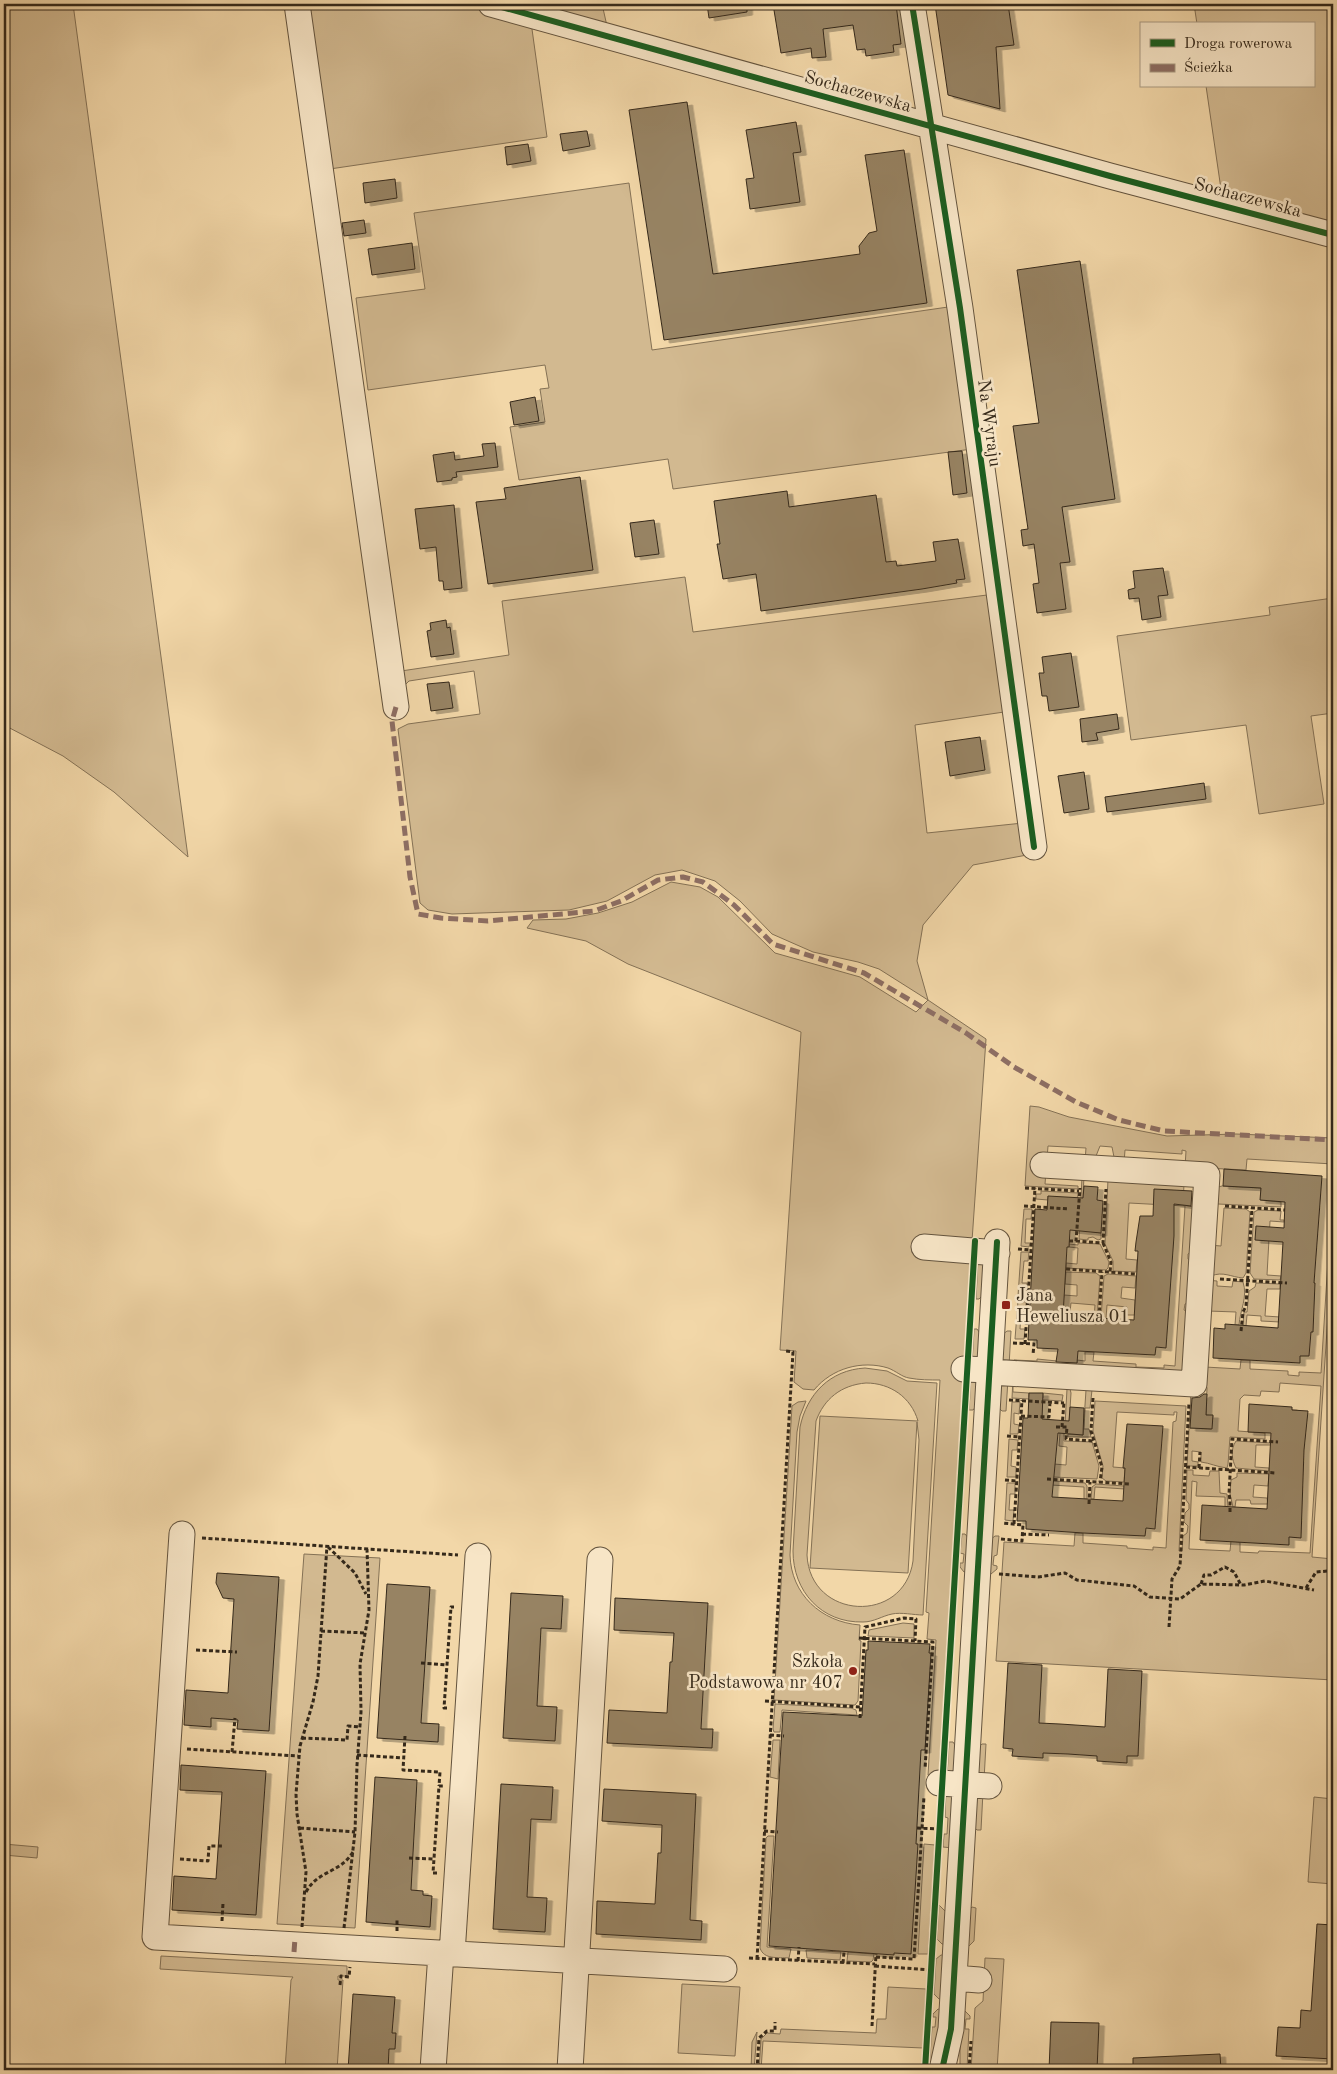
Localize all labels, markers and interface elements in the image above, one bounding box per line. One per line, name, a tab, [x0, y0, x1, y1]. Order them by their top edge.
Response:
legend	[1140, 22, 1314, 88]
text: Droga rowerowa	[1184, 37, 1293, 52]
text: Ścieżka	[1184, 57, 1233, 76]
street label: Sochaczewska	[802, 68, 914, 116]
street label: Sochaczewska	[1192, 175, 1304, 221]
street label: Na Wyraju	[974, 378, 1004, 468]
place label: Jana Heweliusza 01	[1016, 1287, 1130, 1326]
marker: Jana Heweliusza 01	[1000, 1299, 1012, 1311]
place label: Szkoła Podstawowa nr 407	[688, 1653, 843, 1692]
marker: Szkoła Podstawowa nr 407	[847, 1665, 859, 1677]

